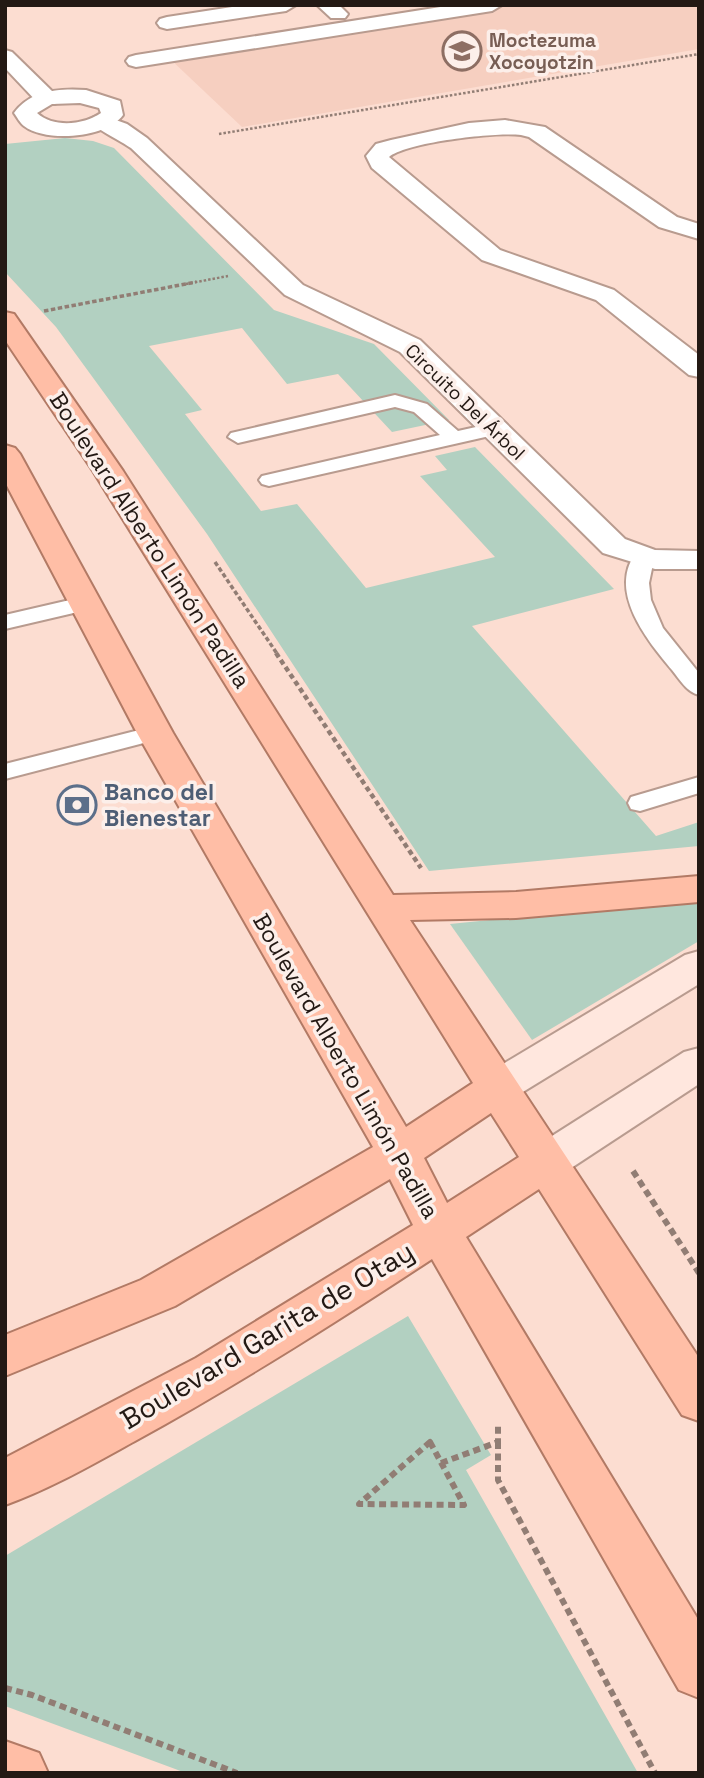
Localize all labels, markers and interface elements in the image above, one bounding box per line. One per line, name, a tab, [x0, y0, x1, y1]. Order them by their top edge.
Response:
place label: Moctezuma Xocoyotzin	[489, 28, 596, 75]
school or university icon: Moctezuma Xocoyotzin	[441, 30, 483, 72]
street label: Circuito Del Árbol	[400, 338, 530, 466]
street label: Boulevard Alberto Limón Padilla	[43, 386, 257, 694]
place label: Banco del Bienestar	[104, 777, 214, 833]
bank icon: Banco del Bienestar	[56, 784, 98, 826]
street label: Boulevard Alberto Limón Padilla	[246, 908, 446, 1224]
street label: Boulevard Garita de Otay	[114, 1233, 420, 1437]

